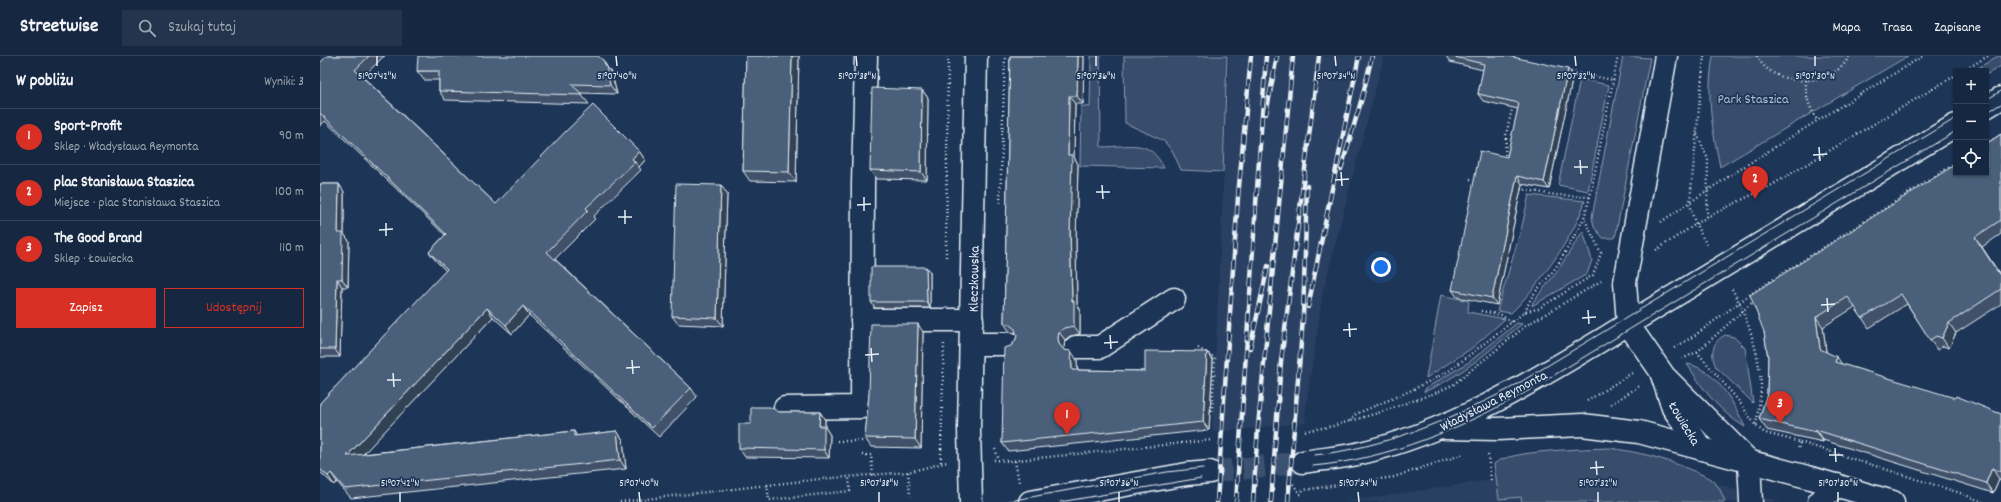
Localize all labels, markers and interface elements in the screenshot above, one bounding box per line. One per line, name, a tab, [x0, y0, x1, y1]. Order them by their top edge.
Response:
search box	[122, 10, 402, 46]
text: Streetwise	[20, 14, 98, 41]
icon: search	[136, 17, 158, 39]
text: Szukaj tutaj	[168, 17, 236, 39]
text: Mapa	[1833, 18, 1860, 38]
text: Trasa	[1882, 18, 1912, 38]
text: Zapisane	[1934, 18, 1981, 38]
map controls	[1953, 68, 1989, 176]
button: +	[1953, 68, 1989, 104]
text: W pobliżu	[16, 70, 73, 94]
text: 51°07'42"N	[358, 70, 396, 84]
text: 51°07'40"N	[597, 70, 637, 84]
text: 51°07'38"N	[838, 70, 876, 84]
text: 51°07'36"N	[1076, 70, 1116, 84]
text: 51°07'34"N	[1317, 70, 1355, 84]
text: 51°07'32"N	[1557, 70, 1595, 84]
text: 51°07'30"N	[1795, 70, 1835, 84]
text: Wyniki: 3	[264, 73, 304, 92]
park label: Park Staszica	[1718, 90, 1789, 110]
button: −	[1953, 104, 1989, 140]
text: Sport-Profit	[54, 116, 122, 138]
text: 1	[28, 127, 30, 146]
text: 90 m	[279, 127, 304, 146]
text: Sklep · Władysława Reymonta	[54, 138, 198, 157]
button: locate	[1953, 140, 1989, 176]
pin: 2	[1742, 166, 1768, 199]
text: plac Stanisława Staszica	[54, 172, 194, 194]
text: 2	[26, 183, 32, 202]
text: 100 m	[275, 183, 304, 202]
text: Miejsce · plac Stanisława Staszica	[54, 194, 220, 213]
text: The Good Brand	[54, 228, 142, 250]
text: 3	[26, 239, 32, 258]
text: 110 m	[279, 239, 304, 258]
street label: Kleczkowska	[964, 245, 986, 312]
text: Sklep · Łowiecka	[54, 250, 133, 269]
your location	[1371, 257, 1391, 277]
button: Zapisz	[16, 288, 156, 328]
button: Udostępnij	[164, 288, 304, 328]
street label: Władysława Reymonta	[1437, 366, 1551, 437]
pin: 3	[1767, 391, 1793, 424]
street label: Łowiecka	[1662, 398, 1704, 450]
pin: 1	[1054, 402, 1080, 435]
text: 51°07'42"N	[381, 477, 419, 491]
text: 51°07'40"N	[619, 477, 659, 491]
text: 51°07'38"N	[860, 477, 898, 491]
text: 51°07'36"N	[1099, 477, 1139, 491]
text: 51°07'34"N	[1339, 477, 1377, 491]
text: 51°07'32"N	[1579, 477, 1617, 491]
text: 51°07'30"N	[1818, 477, 1858, 491]

